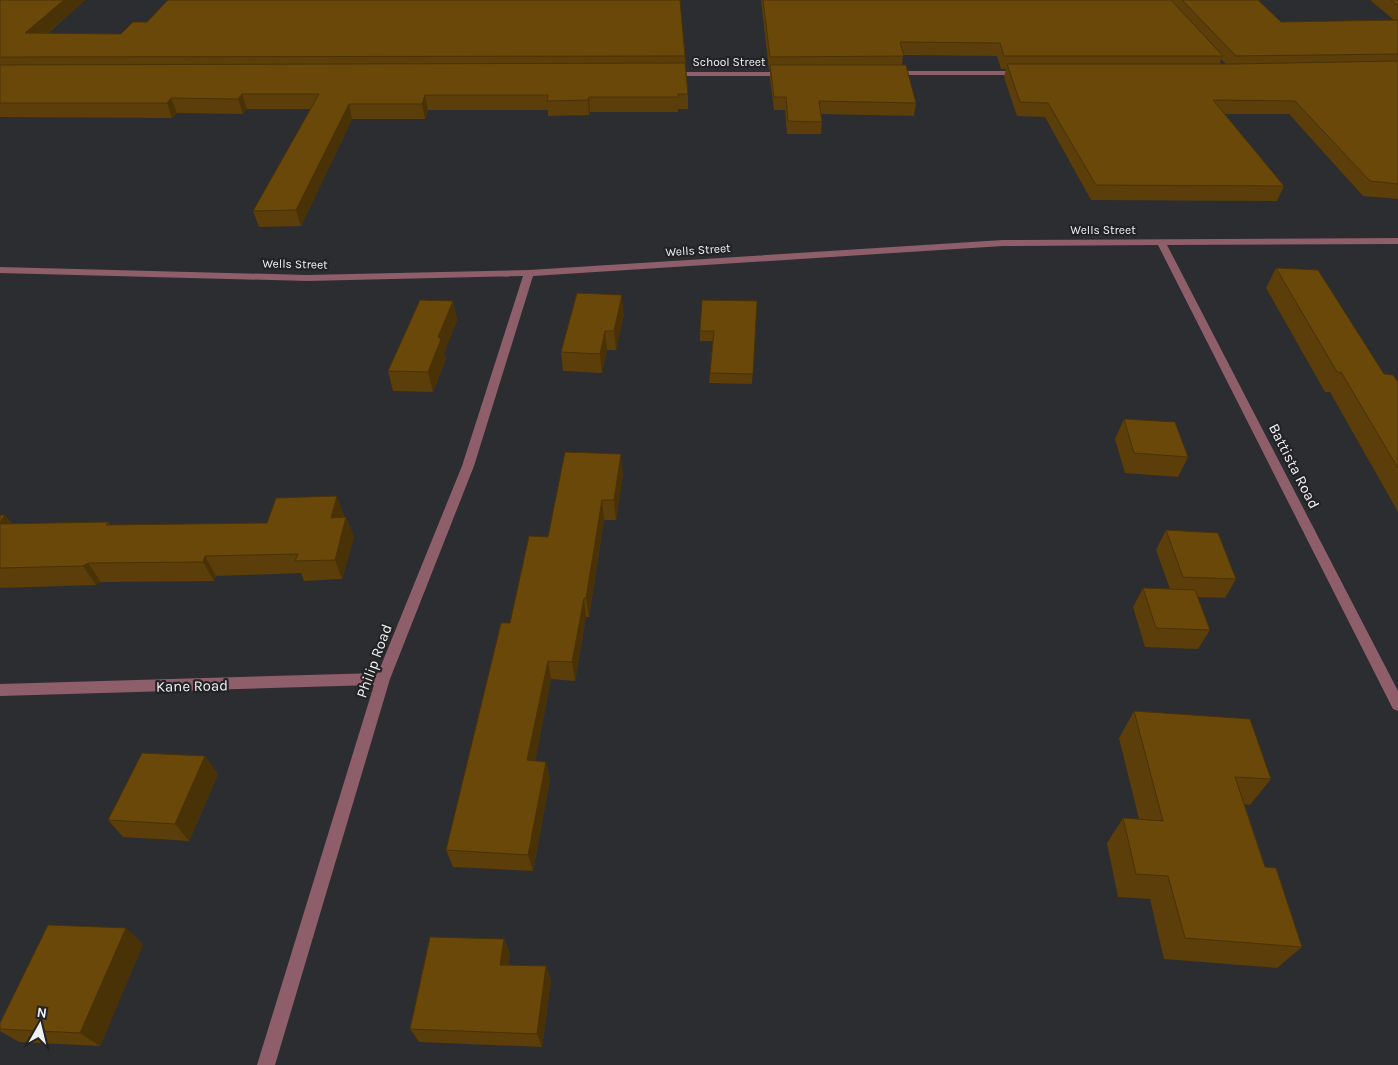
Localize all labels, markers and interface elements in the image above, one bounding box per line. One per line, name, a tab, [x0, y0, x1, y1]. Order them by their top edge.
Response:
street label: School Street	[693, 55, 766, 69]
street label: Wells Street	[1070, 223, 1136, 237]
street label: Wells Street	[665, 241, 732, 259]
street label: Wells Street	[262, 256, 328, 272]
street label: Battista Road	[1265, 420, 1323, 512]
street label: Philip Road	[352, 622, 396, 700]
street label: Kane Road	[156, 676, 228, 696]
north arrow	[15, 1000, 65, 1050]
text: N	[36, 1004, 48, 1022]

